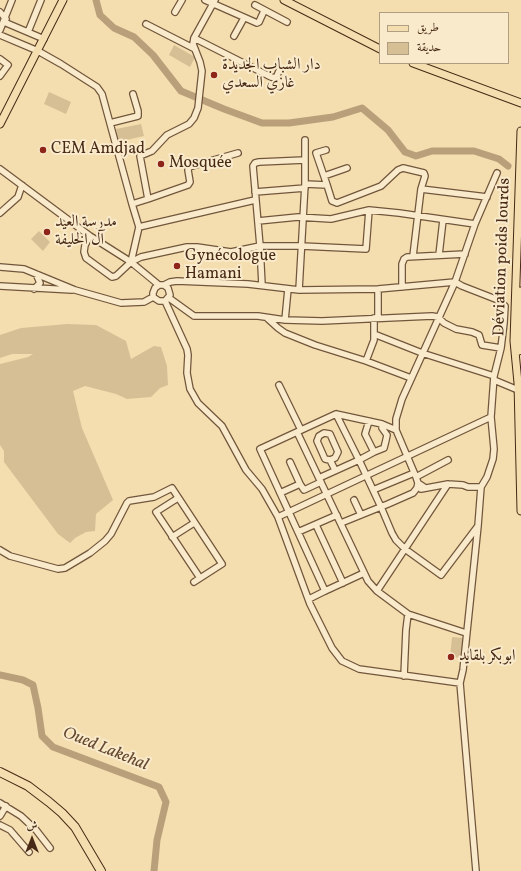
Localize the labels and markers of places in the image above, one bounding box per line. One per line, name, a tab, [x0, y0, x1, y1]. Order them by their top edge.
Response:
place label: دار الشباب الجديدة غازي السعدي	[222, 56, 321, 94]
marker: دار الشباب الجديدة غازي السعدي	[209, 70, 219, 80]
place label: CEM Amdjad	[51, 140, 145, 160]
marker: CEM Amdjad	[38, 145, 48, 155]
place label: Mosquée	[169, 154, 232, 174]
marker: Mosquée	[156, 159, 166, 169]
place label: مدرسة العيد آل الخليفة	[55, 213, 117, 251]
marker: مدرسة العيد آل الخليفة	[42, 227, 52, 237]
place label: Gynécologue Hamani	[185, 247, 276, 285]
marker: Gynécologue Hamani	[172, 261, 182, 271]
place label: ابوبكر بلقايد	[459, 647, 515, 667]
marker: ابوبكر بلقايد	[446, 652, 456, 662]

